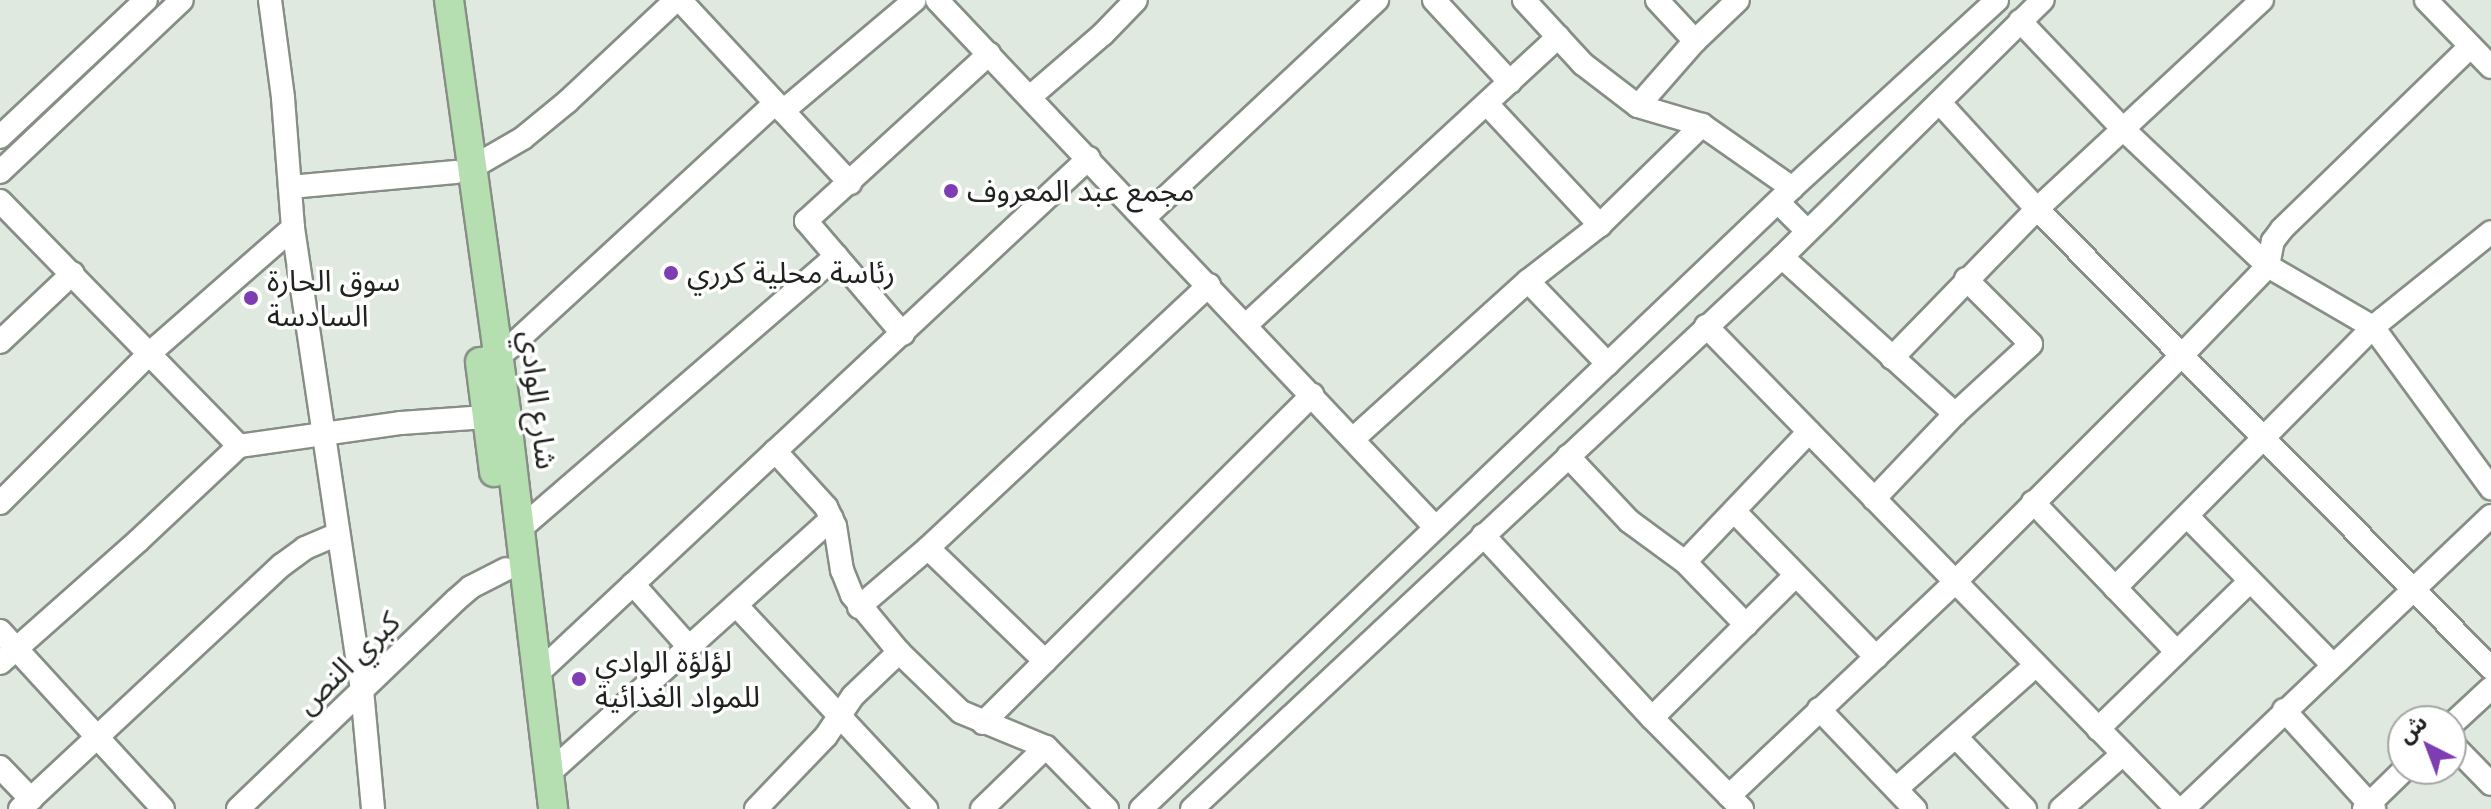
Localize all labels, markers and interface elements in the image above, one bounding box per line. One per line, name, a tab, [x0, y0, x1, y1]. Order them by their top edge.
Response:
place label: مجمع عبد المعروف	[967, 173, 1195, 209]
marker: مجمع عبد المعروف	[942, 182, 960, 200]
place label: رئاسة محلية كرري	[687, 255, 895, 291]
place label: سوق الحارة السادسة	[267, 263, 400, 334]
marker: رئاسة محلية كرري	[662, 264, 680, 282]
marker: سوق الحارة السادسة	[242, 289, 260, 307]
street label: شارع الوادي	[512, 329, 564, 471]
street label: كبري النص	[288, 605, 408, 721]
place label: لؤلؤة الوادي للمواد الغذائية	[595, 644, 760, 714]
marker: لؤلؤة الوادي للمواد الغذائية	[570, 670, 588, 688]
north arrow	[2387, 705, 2467, 785]
text: ش	[2392, 708, 2433, 749]

